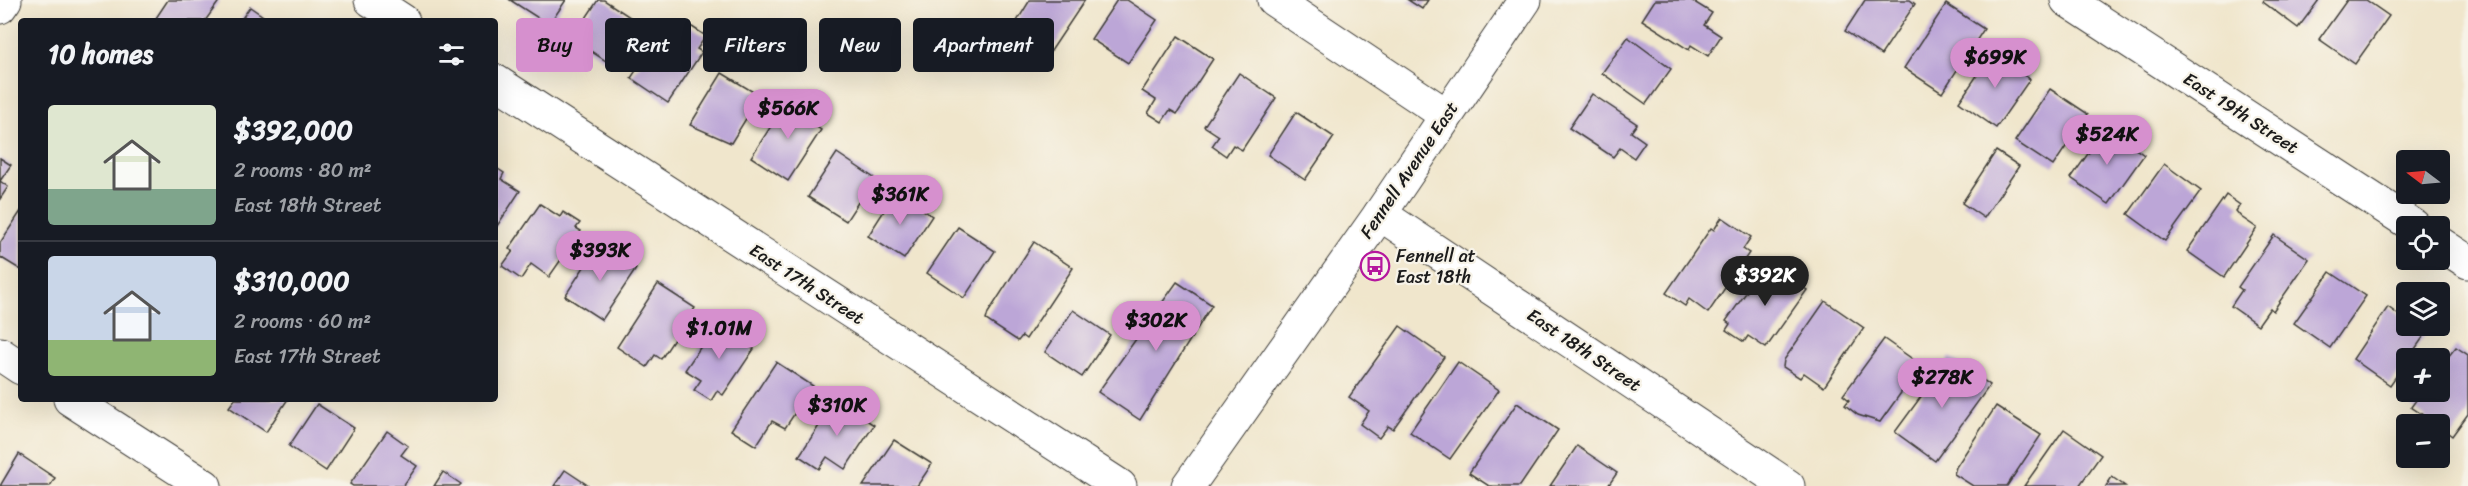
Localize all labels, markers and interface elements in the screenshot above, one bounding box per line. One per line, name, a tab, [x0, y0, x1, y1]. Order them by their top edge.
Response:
chip: Buy	[516, 18, 593, 72]
chip: Rent	[605, 18, 691, 72]
chip: Filters	[703, 18, 807, 72]
chip: New	[819, 18, 901, 72]
chip: Apartment	[913, 18, 1054, 72]
text: 10 homes	[48, 31, 153, 77]
icon: filters	[435, 38, 468, 71]
pin: $699K	[1953, 38, 2037, 89]
text: $699K	[1964, 40, 2026, 75]
street label: East 19th Street	[2177, 63, 2306, 163]
pin: $566K	[746, 89, 830, 140]
text: $566K	[758, 91, 818, 126]
street label: Fennell Avenue East	[1351, 95, 1467, 245]
text: $392,000	[234, 107, 353, 153]
pin: $524K	[2065, 115, 2149, 166]
text: $524K	[2076, 117, 2138, 152]
icon: home	[96, 129, 168, 201]
north arrow	[2396, 150, 2450, 204]
map controls	[2396, 150, 2450, 468]
text: 2 rooms · 80 m²	[234, 153, 372, 188]
pin: $361K	[858, 175, 942, 226]
text: $361K	[872, 177, 928, 212]
text: East 18th Street	[234, 188, 381, 223]
button: locate	[2396, 216, 2450, 270]
pin: $393K	[558, 231, 642, 282]
text: $393K	[570, 233, 630, 268]
street label: East 17th Street	[743, 235, 871, 333]
place label: Fennell at East 18th	[1396, 240, 1476, 293]
bus stop icon: Fennell at East 18th	[1359, 250, 1391, 282]
pin: $392K	[1723, 256, 1807, 307]
text: $310,000	[234, 258, 350, 304]
text: $392K	[1735, 258, 1795, 293]
icon: home	[96, 280, 168, 352]
button: layers	[2396, 282, 2450, 336]
street label: East 18th Street	[1520, 300, 1648, 400]
pin: $302K	[1114, 301, 1198, 352]
text: $302K	[1126, 303, 1186, 338]
text: 2 rooms · 60 m²	[234, 304, 371, 339]
pin: $1.01M	[670, 309, 768, 360]
text: $1.01M	[686, 311, 752, 346]
text: East 17th Street	[234, 339, 381, 374]
button: +	[2396, 348, 2450, 402]
pin: $278K	[1900, 358, 1984, 409]
text: $278K	[1912, 360, 1972, 395]
pin: $310K	[795, 386, 879, 437]
text: $310K	[808, 388, 866, 423]
button: −	[2396, 414, 2450, 468]

